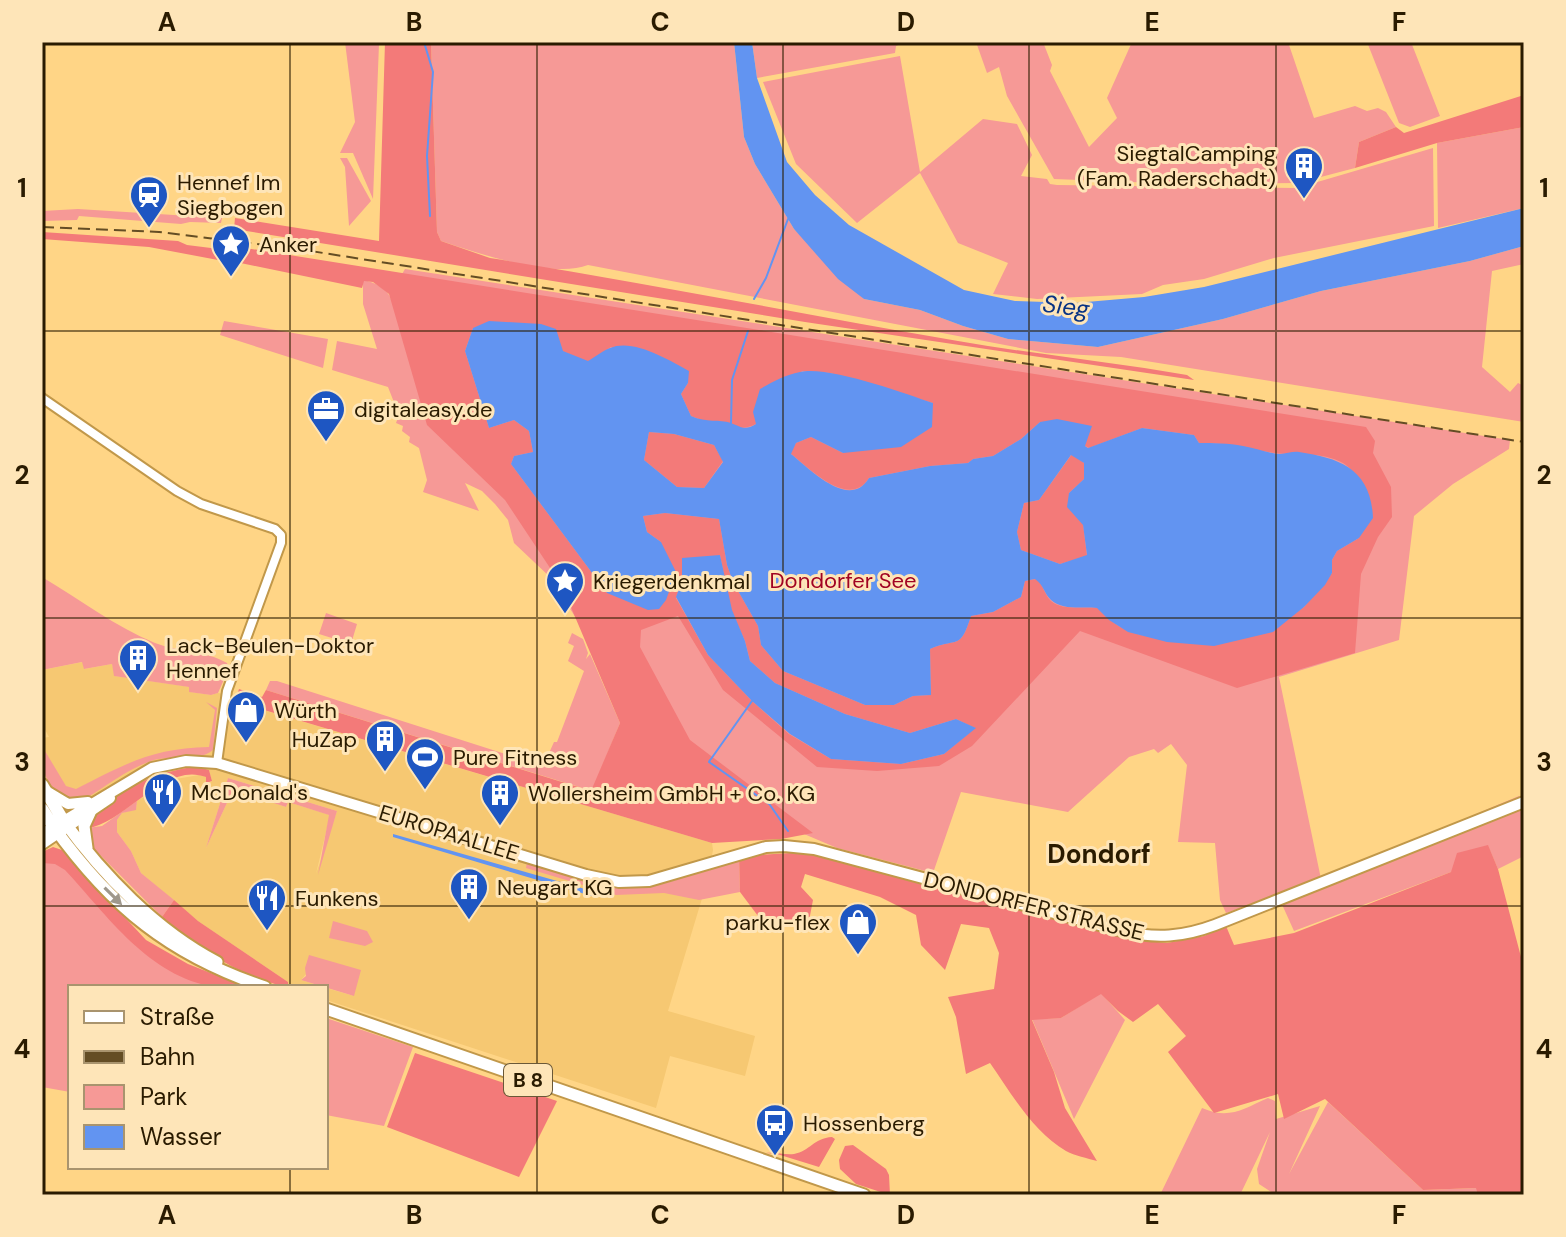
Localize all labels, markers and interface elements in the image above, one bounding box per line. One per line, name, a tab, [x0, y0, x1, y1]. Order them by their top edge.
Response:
text: A	[158, 5, 176, 39]
text: B	[406, 5, 422, 39]
text: C	[650, 5, 670, 39]
text: D	[897, 5, 915, 39]
text: E	[1144, 5, 1160, 39]
text: F	[1392, 5, 1406, 39]
place label: SiegtalCamping (Fam. Raderschadt)	[1077, 139, 1276, 193]
building icon: SiegtalCamping (Fam. Raderschadt)	[1283, 145, 1325, 200]
place label: Hennef Im Siegbogen	[177, 168, 283, 222]
text: 1	[17, 171, 27, 205]
text: 1	[1539, 171, 1549, 205]
station icon: Hennef Im Siegbogen	[128, 174, 170, 229]
place icon: Anker	[210, 223, 252, 278]
place label: Anker	[259, 230, 317, 259]
water label: Sieg	[1041, 288, 1092, 324]
office icon: digitaleasy.de	[305, 388, 347, 443]
place label: digitaleasy.de	[354, 395, 493, 424]
text: 2	[14, 458, 30, 492]
text: 2	[1536, 458, 1552, 492]
place icon: Kriegerdenkmal	[544, 560, 586, 615]
park label: Dondorfer See	[769, 566, 917, 595]
place label: Kriegerdenkmal	[593, 567, 750, 596]
place label: Lack-Beulen-Doktor Hennef	[166, 631, 374, 685]
building icon: Lack-Beulen-Doktor Hennef	[117, 637, 159, 692]
shop icon: Würth	[225, 689, 267, 744]
place label: Würth	[274, 696, 337, 725]
building icon: HuZap	[364, 718, 406, 773]
place label: HuZap	[292, 725, 357, 754]
sports icon: Pure Fitness	[404, 736, 446, 791]
place label: Pure Fitness	[453, 743, 577, 772]
text: 3	[14, 745, 30, 779]
text: 3	[1536, 745, 1552, 779]
restaurant icon: McDonald's	[142, 771, 184, 826]
building icon: Wollersheim GmbH + Co. KG	[479, 772, 521, 827]
place label: McDonald's	[191, 778, 308, 807]
place label: Wollersheim GmbH + Co. KG	[528, 779, 815, 808]
street label: EUROPAALLEE	[375, 798, 523, 868]
district label: Dondorf	[1047, 837, 1151, 871]
street label: DONDORFER STRASSE	[921, 865, 1147, 947]
building icon: Neugart KG	[448, 866, 490, 921]
place label: Neugart KG	[497, 873, 613, 902]
restaurant icon: Funkens	[246, 877, 288, 932]
place label: Funkens	[295, 884, 378, 913]
one-way arrow	[103, 886, 122, 905]
shop icon: parku-flex	[837, 901, 879, 956]
place label: parku-flex	[725, 908, 830, 937]
legend	[68, 985, 328, 1169]
text: Straße	[140, 1001, 214, 1032]
text: 4	[14, 1032, 30, 1066]
text: 4	[1536, 1032, 1552, 1066]
text: Bahn	[140, 1041, 195, 1072]
road number: B 8	[504, 1064, 552, 1096]
text: Park	[140, 1081, 187, 1112]
bus stop icon: Hossenberg	[754, 1102, 796, 1157]
place label: Hossenberg	[803, 1109, 925, 1138]
text: Wasser	[140, 1121, 222, 1152]
text: A	[158, 1198, 176, 1232]
text: B	[406, 1198, 422, 1232]
text: C	[650, 1198, 670, 1232]
text: D	[897, 1198, 915, 1232]
text: E	[1144, 1198, 1160, 1232]
text: F	[1392, 1198, 1406, 1232]

